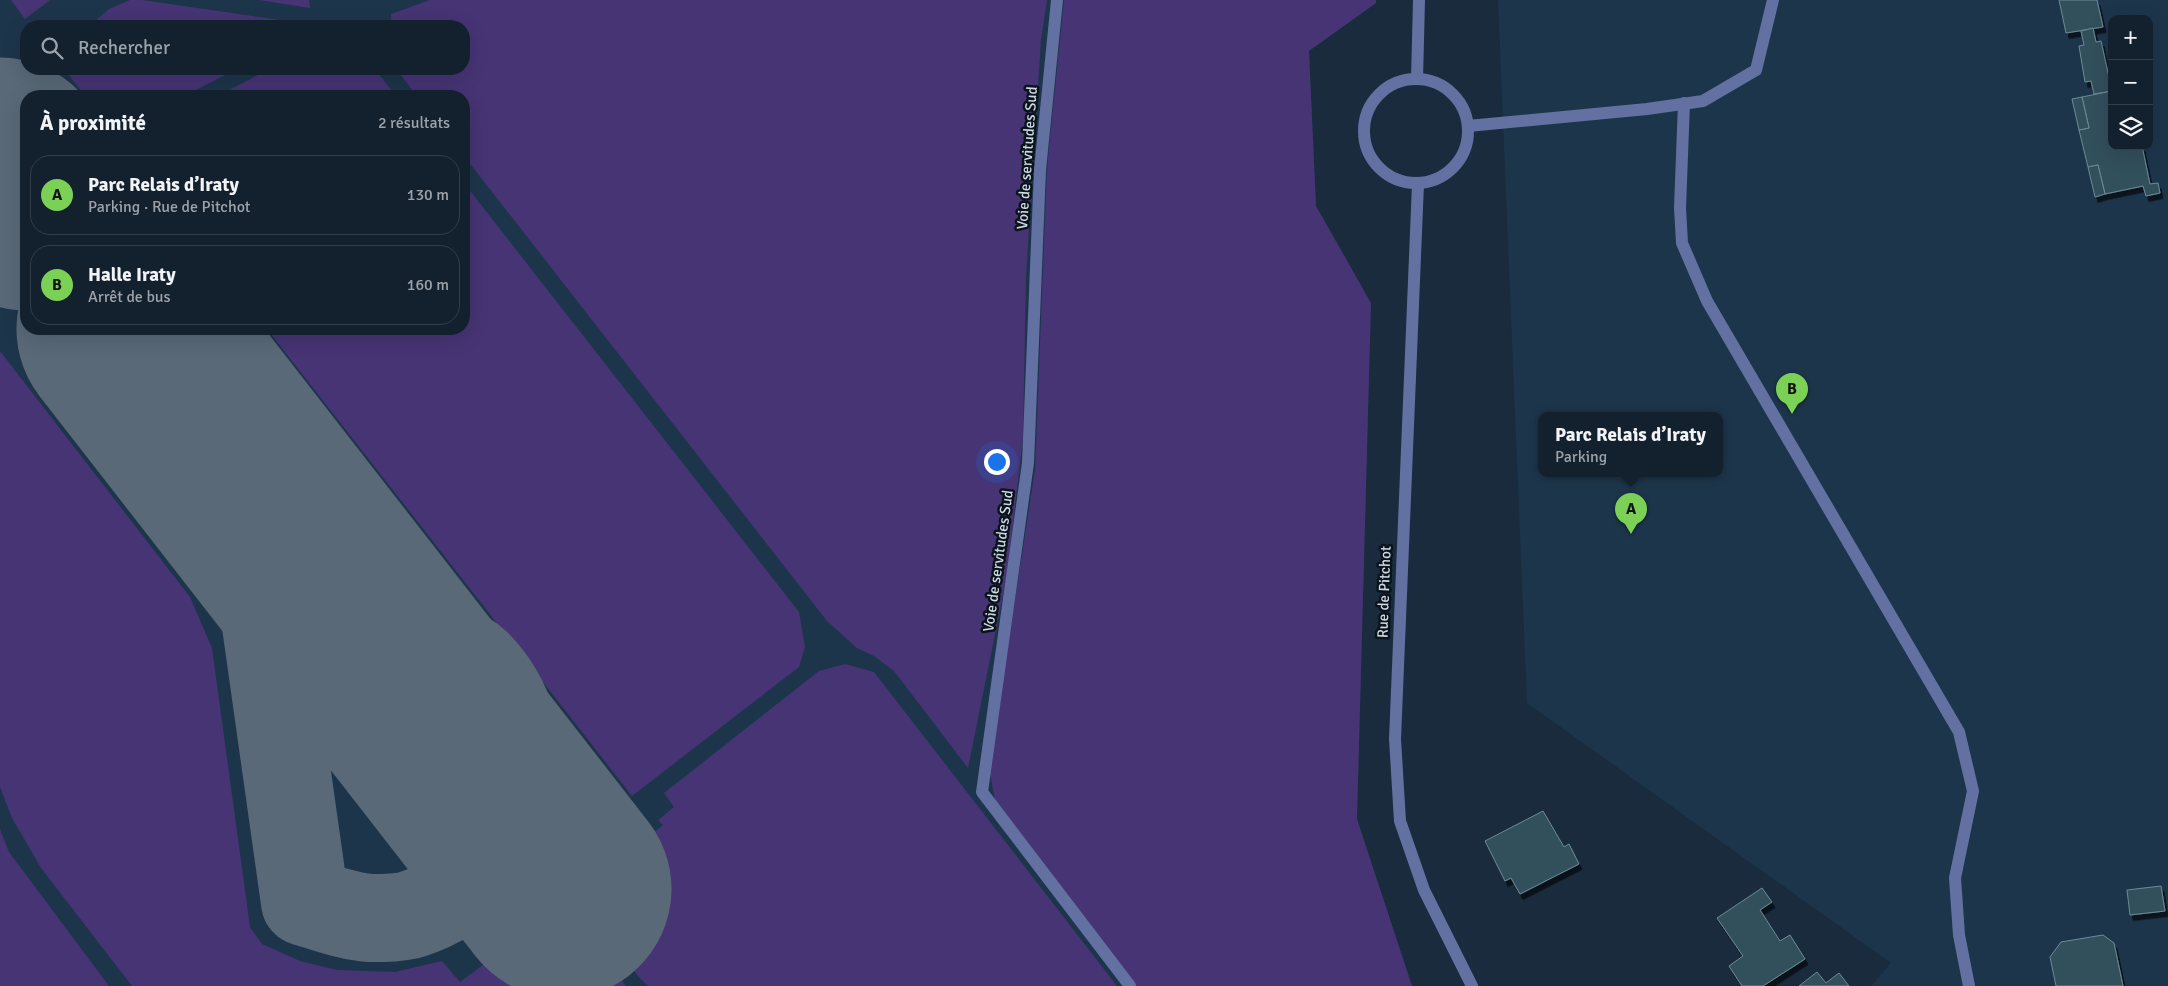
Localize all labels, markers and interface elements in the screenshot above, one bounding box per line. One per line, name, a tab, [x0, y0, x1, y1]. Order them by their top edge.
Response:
map controls	[2108, 15, 2153, 150]
button: +	[2108, 15, 2153, 60]
search box	[20, 20, 470, 75]
icon: search	[38, 34, 66, 62]
text: Rechercher	[78, 36, 170, 60]
button: −	[2108, 60, 2153, 105]
street label: Voie de servitudes Sud	[1013, 86, 1041, 230]
button: layers	[2108, 105, 2153, 150]
text: À proximité	[40, 110, 146, 136]
text: 2 résultats	[378, 113, 450, 133]
text: Parc Relais d’Iraty	[88, 173, 239, 197]
text: A	[52, 185, 62, 205]
text: 130 m	[407, 185, 449, 205]
text: Parking · Rue de Pitchot	[88, 197, 250, 217]
text: Halle Iraty	[88, 263, 176, 287]
text: B	[52, 275, 62, 295]
text: 160 m	[407, 275, 449, 295]
text: Arrêt de bus	[88, 287, 171, 307]
pin: B	[1776, 373, 1808, 414]
popup	[1538, 412, 1723, 477]
text: Parc Relais d’Iraty	[1555, 423, 1706, 447]
text: Parking	[1555, 447, 1607, 467]
your location	[984, 449, 1010, 475]
street label: Voie de servitudes Sud	[979, 489, 1017, 633]
pin: A	[1615, 493, 1647, 534]
street label: Rue de Pitchot	[1373, 546, 1395, 638]

